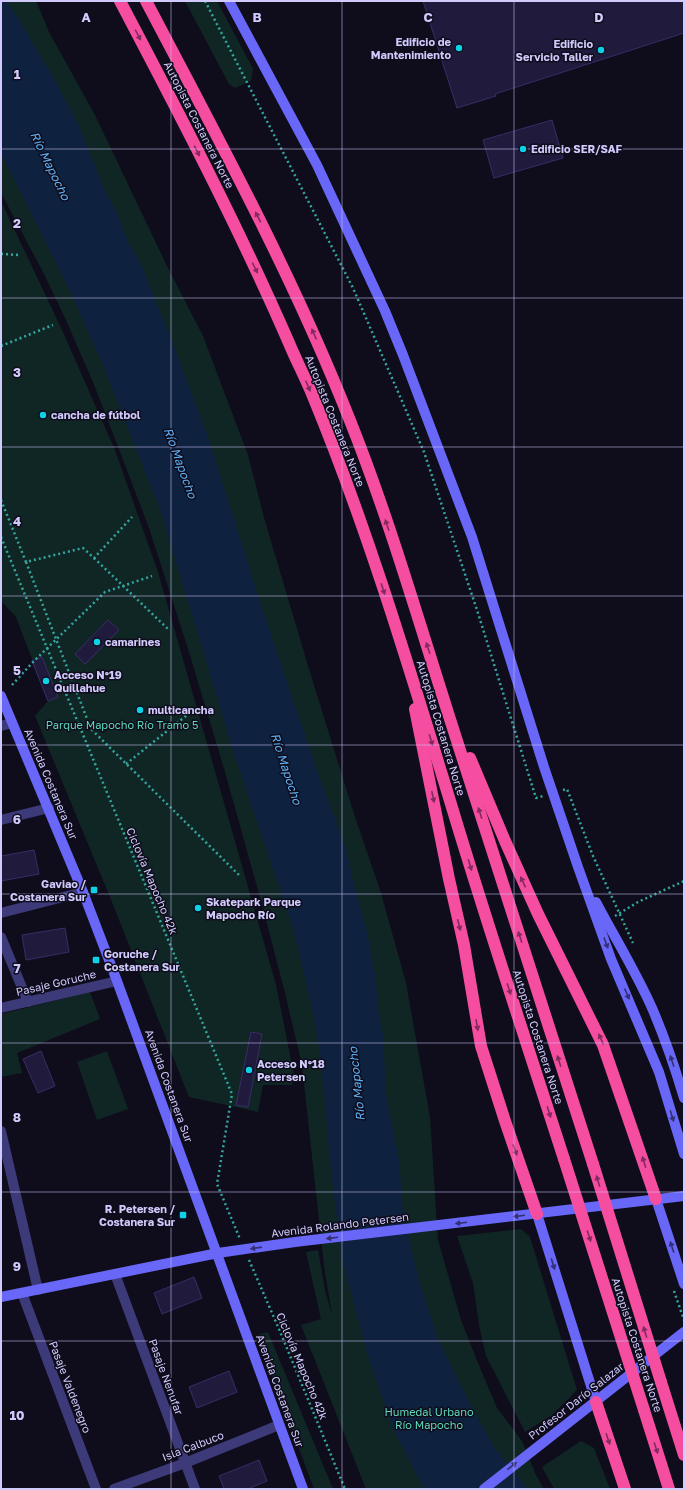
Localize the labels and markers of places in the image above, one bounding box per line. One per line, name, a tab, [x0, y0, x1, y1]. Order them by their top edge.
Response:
place label: Edificio de Mantenimiento	[371, 35, 451, 61]
place label: Edificio Servicio Taller	[516, 37, 594, 63]
marker: Edificio de Mantenimiento	[454, 43, 464, 53]
marker: Edificio Servicio Taller	[596, 45, 606, 55]
place label: Edificio SER/SAF	[531, 142, 623, 155]
marker: Edificio SER/SAF	[518, 144, 528, 154]
place label: cancha de fútbol	[51, 408, 141, 421]
marker: cancha de fútbol	[38, 410, 48, 420]
place label: camarines	[105, 635, 160, 648]
marker: camarines	[92, 637, 102, 647]
place label: Acceso N°19 Quillahue	[54, 668, 122, 694]
marker: Acceso N°19 Quillahue	[41, 676, 51, 686]
place label: multicancha	[148, 703, 214, 716]
marker: multicancha	[135, 705, 145, 715]
place label: Gaviao / Costanera Sur	[10, 877, 87, 903]
marker: Gaviao / Costanera Sur	[89, 885, 99, 895]
place label: Skatepark Parque Mapocho Río	[206, 895, 301, 921]
marker: Skatepark Parque Mapocho Río	[193, 903, 203, 913]
place label: Goruche / Costanera Sur	[104, 947, 181, 973]
marker: Goruche / Costanera Sur	[91, 955, 101, 965]
place label: Acceso N°18 Petersen	[257, 1057, 325, 1083]
marker: Acceso N°18 Petersen	[244, 1065, 254, 1075]
place label: R. Petersen / Costanera Sur	[99, 1202, 176, 1228]
marker: R. Petersen / Costanera Sur	[178, 1210, 188, 1220]

